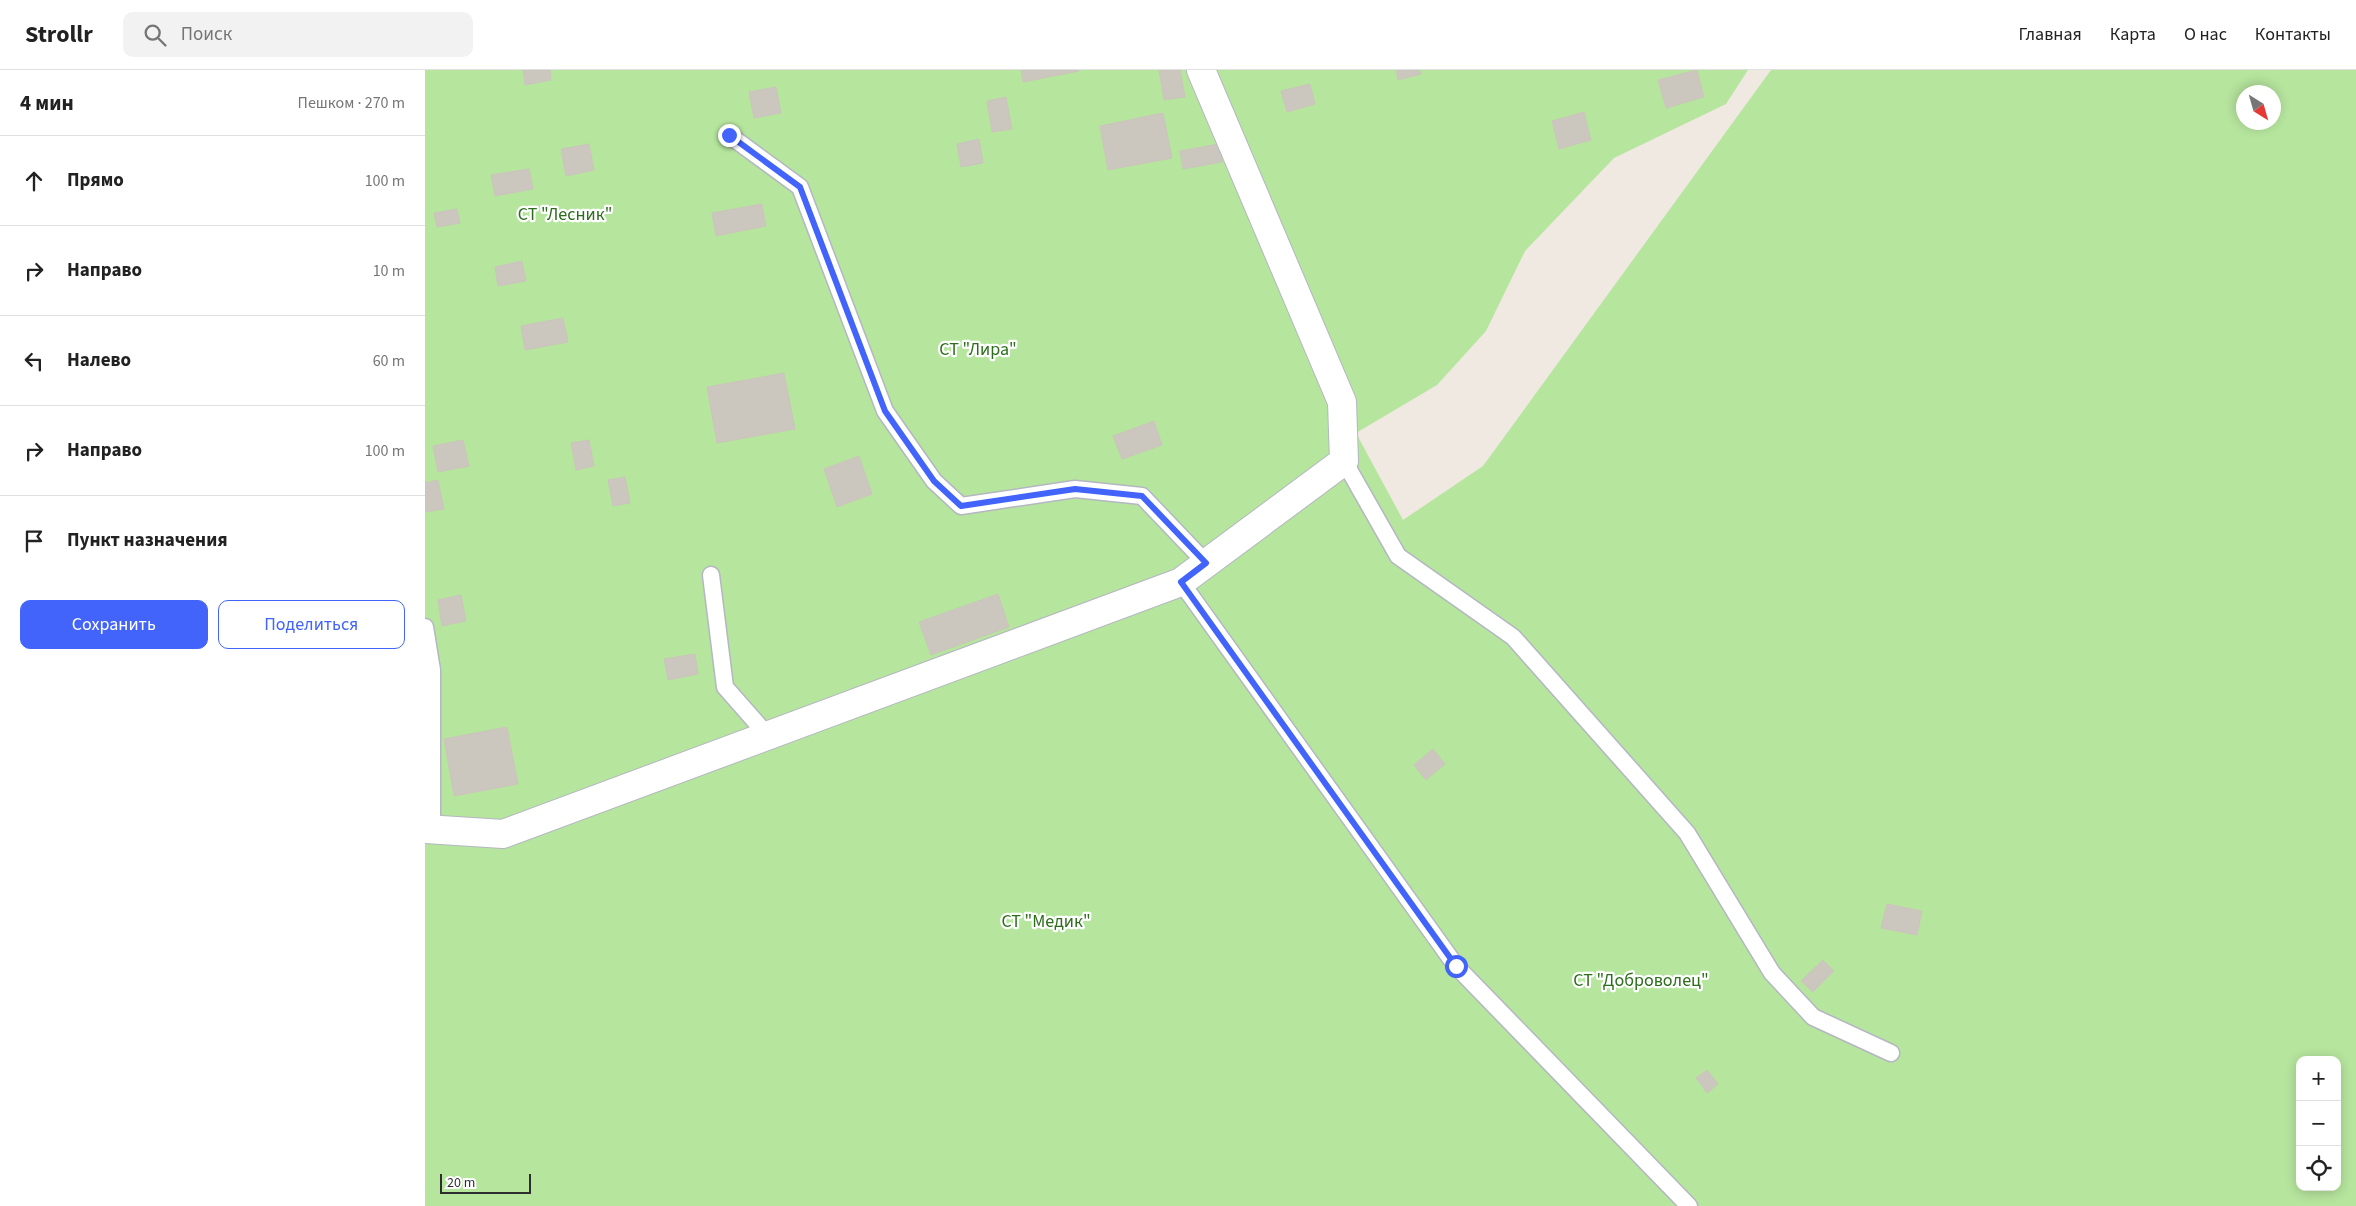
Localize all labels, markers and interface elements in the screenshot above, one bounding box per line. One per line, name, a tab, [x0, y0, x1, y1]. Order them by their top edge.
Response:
search box	[123, 12, 473, 57]
text: Strollr	[25, 17, 93, 52]
icon: search	[141, 21, 169, 49]
text: Поиск	[181, 21, 232, 48]
text: Главная	[2019, 22, 2082, 47]
text: Карта	[2110, 22, 2156, 47]
text: О нас	[2184, 22, 2227, 47]
text: Контакты	[2255, 22, 2331, 47]
north arrow	[2236, 85, 2281, 130]
text: 4 мин	[20, 88, 74, 118]
text: Пешком · 270 m	[298, 92, 405, 114]
route end	[718, 124, 741, 147]
icon: ahead	[20, 167, 48, 195]
text: Прямо	[67, 167, 124, 194]
text: 100 m	[365, 170, 405, 192]
park label: СТ "Лесник"	[518, 202, 612, 227]
icon: right	[20, 257, 48, 285]
text: Направо	[67, 257, 142, 284]
text: 10 m	[373, 260, 405, 282]
park label: СТ "Лира"	[939, 337, 1017, 362]
icon: left	[20, 347, 48, 375]
text: Налево	[67, 347, 131, 374]
text: 60 m	[373, 350, 405, 372]
icon: right	[20, 437, 48, 465]
text: Направо	[67, 437, 142, 464]
text: 100 m	[365, 440, 405, 462]
icon: arrive	[20, 527, 48, 555]
text: Пункт назначения	[67, 527, 228, 554]
button: Сохранить	[20, 600, 208, 649]
button: Поделиться	[218, 600, 405, 649]
park label: СТ "Медик"	[1001, 909, 1091, 934]
route start	[1445, 955, 1468, 978]
park label: СТ "Доброволец"	[1573, 968, 1709, 993]
map controls	[2296, 1056, 2341, 1191]
button: +	[2296, 1056, 2341, 1101]
button: −	[2296, 1101, 2341, 1146]
button: locate	[2296, 1146, 2341, 1191]
scale bar	[440, 1171, 531, 1194]
text: 20 m	[447, 1173, 475, 1193]

